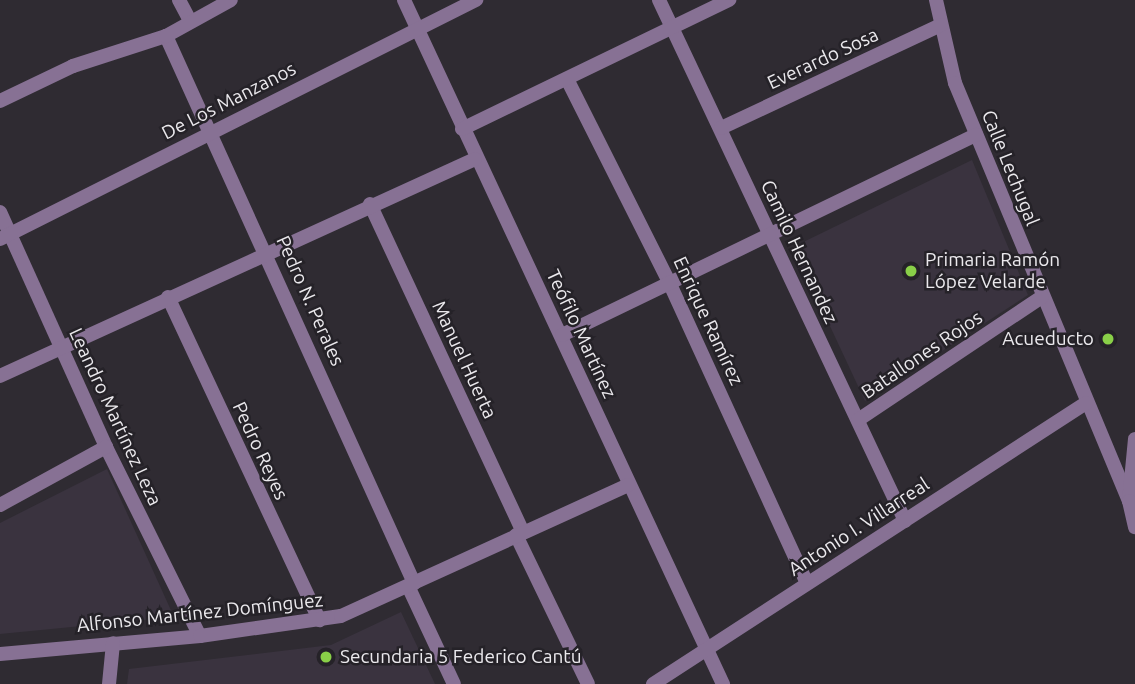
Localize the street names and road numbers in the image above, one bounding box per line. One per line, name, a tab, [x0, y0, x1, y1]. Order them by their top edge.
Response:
street label: Everardo Sosa	[764, 23, 882, 95]
street label: De Los Manzanos	[158, 57, 300, 145]
street label: Calle Lechugal	[976, 107, 1044, 229]
street label: Camilo Hernandez	[756, 177, 842, 327]
street label: Pedro N. Perales	[271, 232, 349, 370]
street label: Enrique Ramírez	[668, 253, 748, 389]
street label: Teófilo Martínez	[541, 266, 621, 402]
street label: Manuel Huerta	[427, 298, 501, 422]
street label: Batallones Rojos	[857, 306, 987, 404]
street label: Leandro Martínez Leza	[64, 325, 166, 509]
street label: Pedro Reyes	[227, 398, 293, 504]
street label: Antonio I. Villarreal	[784, 473, 934, 581]
street label: Alfonso Martínez Domínguez	[76, 589, 324, 637]

